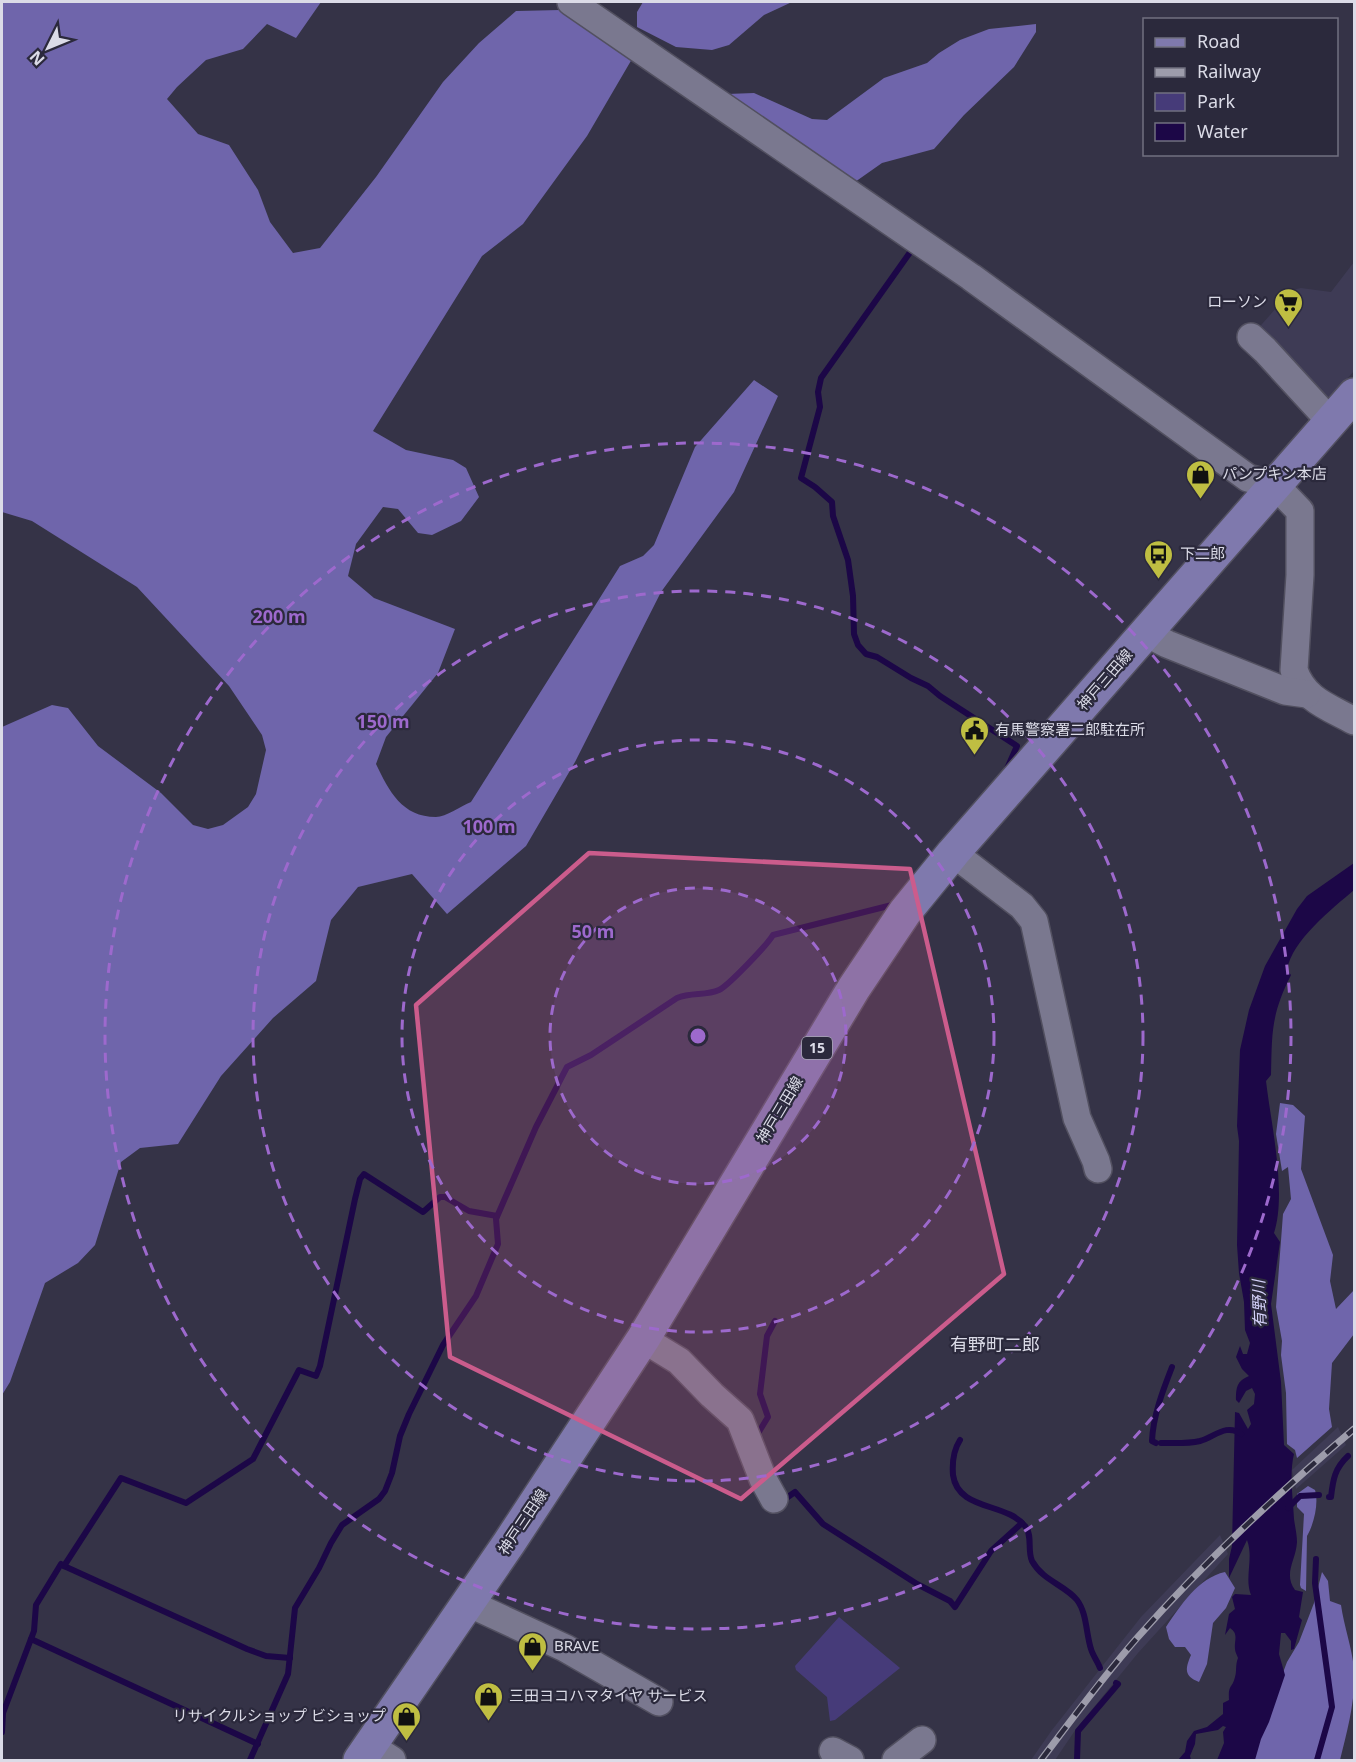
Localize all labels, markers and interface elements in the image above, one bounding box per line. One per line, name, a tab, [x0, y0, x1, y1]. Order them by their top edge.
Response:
north arrow	[18, 18, 78, 78]
legend	[1143, 18, 1338, 156]
text: Road	[1197, 29, 1240, 53]
text: N	[25, 46, 50, 70]
text: Railway	[1197, 59, 1262, 83]
text: Park	[1197, 89, 1235, 113]
text: Water	[1197, 119, 1248, 143]
supermarket icon: ローソン	[1272, 286, 1304, 328]
place label: ローソン	[1207, 291, 1267, 311]
shop icon: パンプキン本店	[1185, 458, 1217, 500]
place label: パンプキン本店	[1222, 463, 1327, 483]
bus stop icon: 下二郎	[1143, 538, 1175, 580]
place label: 下二郎	[1180, 543, 1225, 563]
text: 200 m	[252, 604, 306, 628]
street label: 神戸三田線	[1072, 644, 1136, 714]
text: 150 m	[356, 709, 410, 733]
public building icon: 有馬警察署二郎駐在所	[958, 714, 990, 756]
place label: 有馬警察署二郎駐在所	[995, 719, 1145, 739]
text: 100 m	[462, 814, 516, 838]
text: 50 m	[572, 919, 614, 943]
centre of rings	[688, 1026, 708, 1046]
road number: 15	[802, 1037, 832, 1059]
street label: 神戸三田線	[751, 1072, 807, 1147]
water label: 有野川	[1247, 1278, 1271, 1328]
district label: 有野町二郎	[950, 1332, 1040, 1356]
street label: 神戸三田線	[493, 1485, 551, 1558]
shop icon: BRAVE	[517, 1630, 549, 1672]
place label: BRAVE	[554, 1635, 599, 1655]
shop icon: 三田ヨコハマタイヤ サービス	[472, 1680, 504, 1722]
place label: 三田ヨコハマタイヤ サービス	[509, 1685, 707, 1705]
shop icon: リサイクルショップ ビショップ	[391, 1700, 423, 1742]
place label: リサイクルショップ ビショップ	[173, 1705, 386, 1725]

